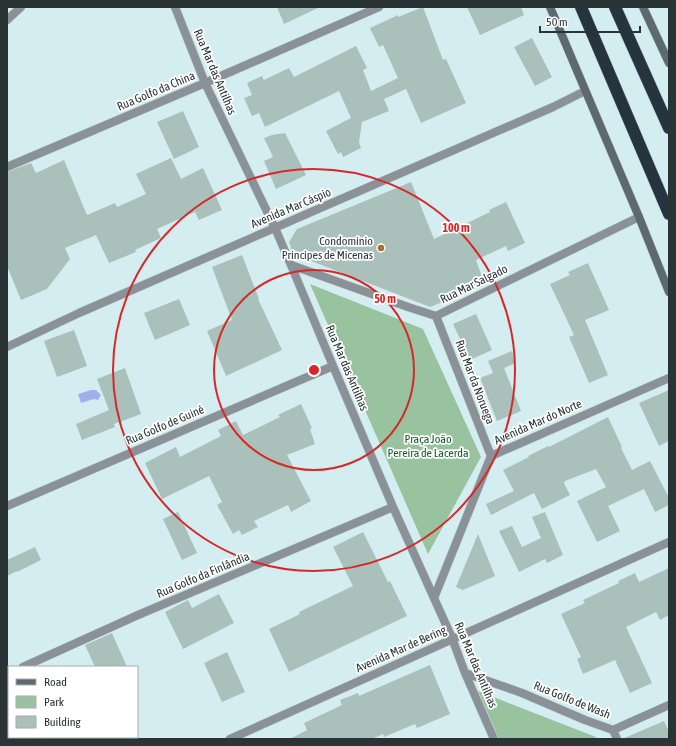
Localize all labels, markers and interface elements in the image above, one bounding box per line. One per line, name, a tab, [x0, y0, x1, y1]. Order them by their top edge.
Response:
scale bar	[540, 8, 640, 34]
text: 50 m	[546, 15, 568, 29]
street label: Rua Mar das Antilhas	[191, 27, 239, 117]
street label: Rua Golfo da China	[115, 68, 197, 114]
street label: Avenida Mar Cáspio	[249, 185, 334, 231]
text: 100 m	[442, 221, 470, 235]
place label: Condomínio Príncipes de Micenas	[282, 234, 373, 262]
marker: Condomínio Príncipes de Micenas	[376, 243, 386, 253]
street label: Rua Mar Salgado	[438, 261, 510, 306]
text: 50 m	[374, 292, 396, 306]
street label: Rua Mar das Antilhas	[323, 323, 371, 413]
street label: Rua Mar da Noruega	[453, 338, 497, 426]
centre of rings	[307, 363, 321, 377]
street label: Avenida Mar do Norte	[492, 396, 584, 448]
street label: Rua Golfo de Guiné	[124, 402, 206, 448]
park label: Praça João Pereira de Lacerda	[387, 432, 469, 460]
street label: Rua Golfo da Finlândia	[154, 549, 252, 601]
street label: Rua Mar das Antilhas	[452, 620, 500, 710]
street label: Avenida Mar de Bering	[354, 622, 449, 675]
legend	[8, 666, 138, 738]
text: Road	[44, 675, 67, 689]
street label: Rua Golfo de Wash	[532, 678, 612, 722]
text: Park	[44, 695, 65, 709]
text: Building	[44, 715, 82, 729]

